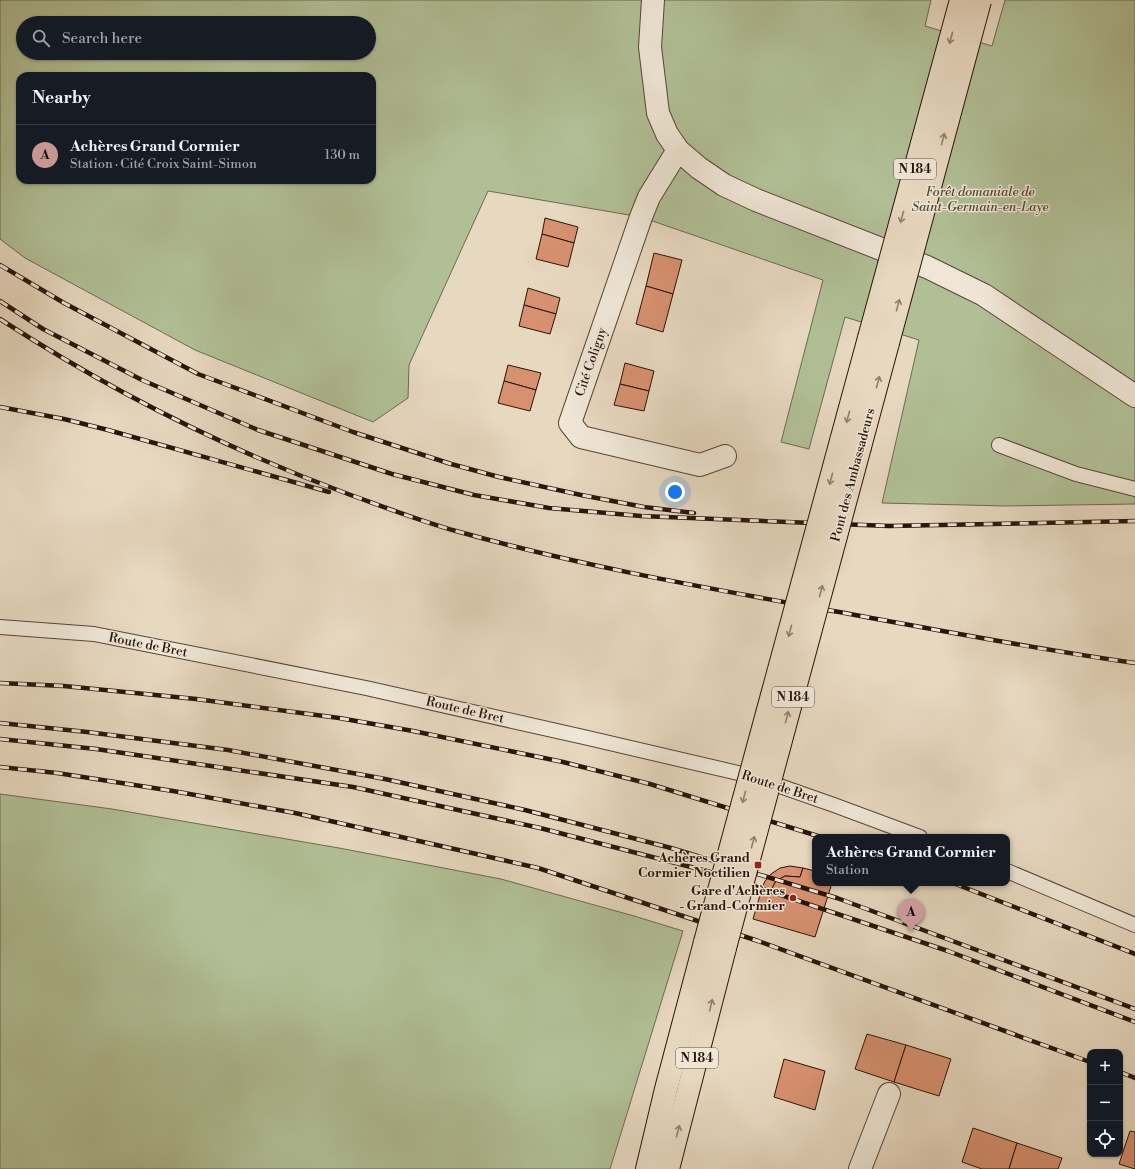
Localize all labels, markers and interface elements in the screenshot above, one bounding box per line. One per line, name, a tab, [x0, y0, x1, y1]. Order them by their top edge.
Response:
search box	[16, 16, 376, 60]
icon: search	[30, 27, 52, 49]
text: Search here	[62, 29, 142, 48]
one-way arrow	[947, 31, 954, 44]
text: Nearby	[32, 87, 91, 109]
one-way arrow	[940, 133, 947, 146]
text: Achères Grand Cormier	[70, 137, 240, 156]
text: A	[40, 147, 50, 163]
text: 130 m	[325, 147, 360, 163]
text: Station · Cité Croix Saint-Simon	[70, 156, 257, 172]
road number: N 184	[894, 159, 936, 179]
park label: Forêt domaniale de Saint-Germain-en-Laye	[911, 184, 1049, 215]
one-way arrow	[898, 210, 905, 223]
one-way arrow	[895, 299, 902, 312]
street label: Cité Coligny	[572, 325, 610, 399]
one-way arrow	[874, 376, 882, 389]
street label: Pont des Ambassadeurs	[827, 406, 879, 544]
one-way arrow	[844, 410, 851, 423]
one-way arrow	[827, 472, 834, 485]
your location	[665, 482, 685, 502]
one-way arrow	[818, 585, 825, 598]
one-way arrow	[785, 625, 793, 638]
street label: Route de Bret	[107, 630, 189, 661]
road number: N 184	[772, 687, 814, 707]
street label: Route de Bret	[424, 693, 506, 727]
one-way arrow	[784, 711, 791, 724]
street label: Route de Bret	[740, 767, 821, 807]
one-way arrow	[740, 791, 748, 804]
popup	[812, 834, 1010, 886]
one-way arrow	[750, 836, 757, 849]
text: Achères Grand Cormier	[826, 843, 996, 862]
place label: Achères Grand Cormier Noctilien	[638, 850, 750, 881]
marker: Achères Grand Cormier Noctilien	[753, 860, 763, 870]
text: Station	[826, 862, 869, 878]
place label: Gare d'Achères - Grand-Cormier	[679, 883, 785, 914]
marker: Gare d'Achères - Grand-Cormier	[788, 893, 798, 903]
pin: A	[898, 899, 924, 932]
one-way arrow	[707, 999, 715, 1012]
road number: N 184	[676, 1048, 718, 1068]
map controls	[1087, 1049, 1123, 1157]
button: +	[1087, 1049, 1123, 1085]
button: −	[1087, 1085, 1123, 1121]
button: locate	[1087, 1121, 1123, 1157]
one-way arrow	[675, 1125, 682, 1138]

